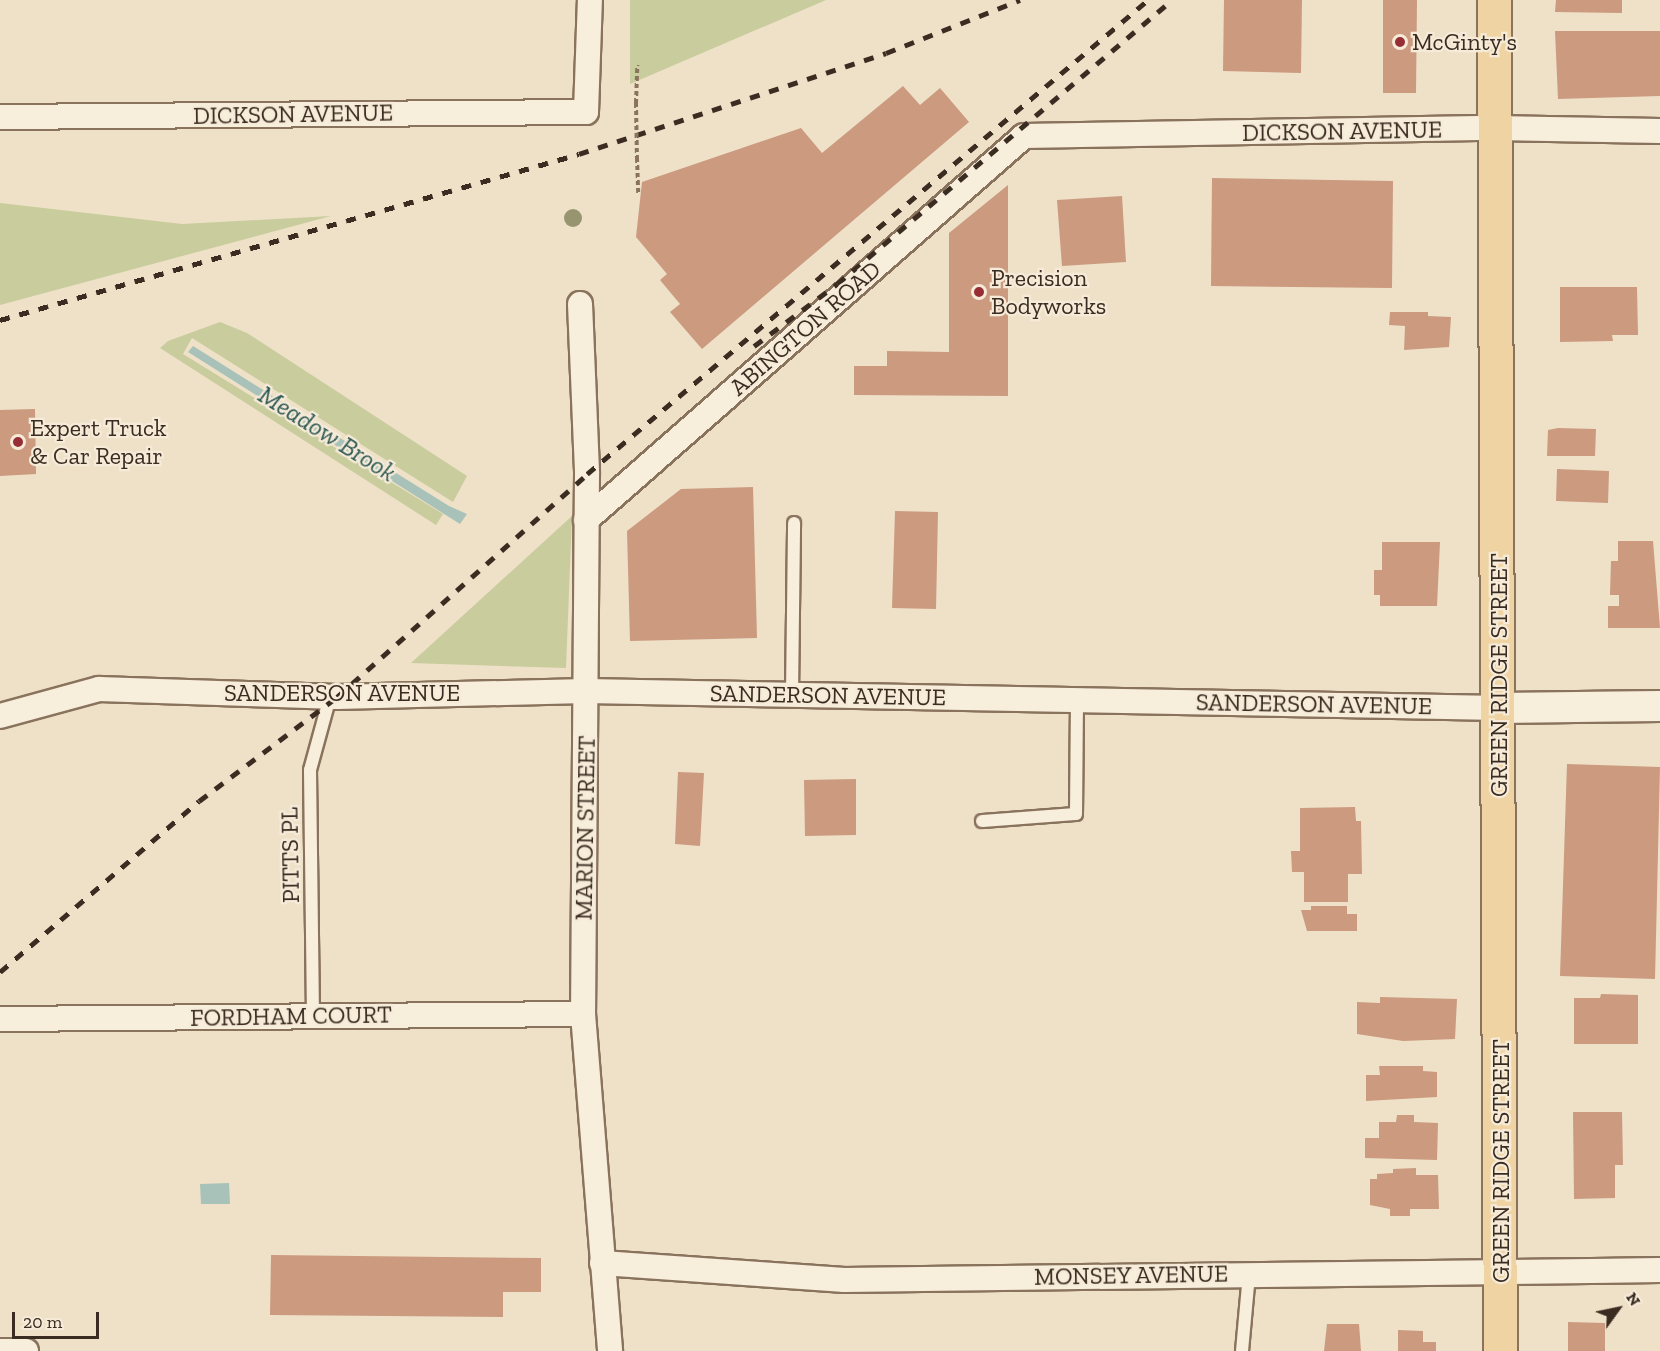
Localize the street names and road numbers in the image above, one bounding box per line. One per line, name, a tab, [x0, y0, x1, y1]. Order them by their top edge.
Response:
street label: DICKSON AVENUE	[192, 98, 394, 130]
street label: DICKSON AVENUE	[1241, 115, 1443, 147]
street label: ABINGTON ROAD	[724, 255, 886, 401]
street label: GREEN RIDGE STREET	[1485, 553, 1513, 797]
street label: SANDERSON AVENUE	[224, 679, 460, 707]
street label: SANDERSON AVENUE	[709, 679, 947, 711]
street label: SANDERSON AVENUE	[1195, 688, 1433, 720]
street label: MARION STREET	[569, 735, 601, 921]
street label: PITTS PL	[275, 807, 305, 903]
street label: FORDHAM COURT	[190, 1000, 392, 1032]
street label: GREEN RIDGE STREET	[1487, 1039, 1515, 1283]
street label: MONSEY AVENUE	[1033, 1259, 1229, 1291]

